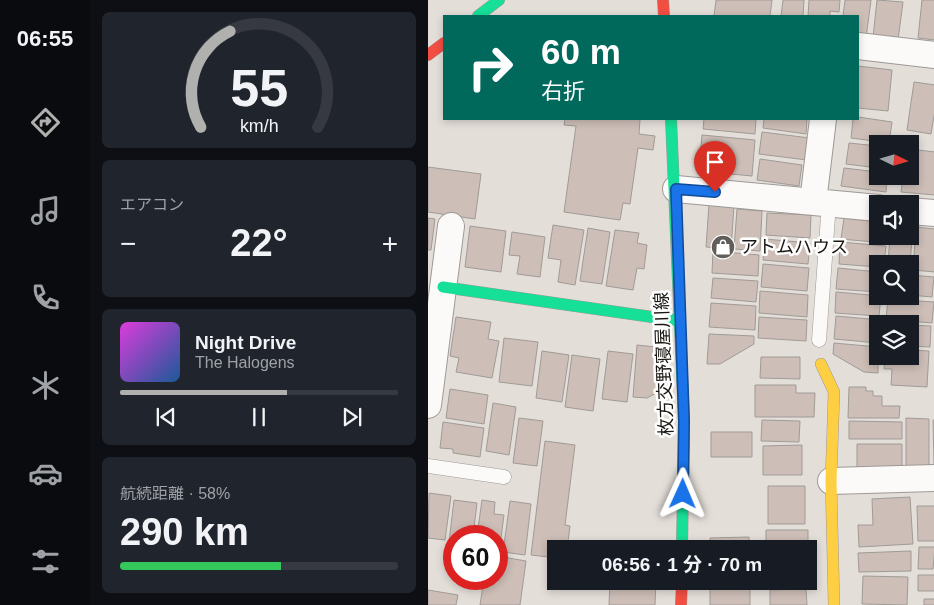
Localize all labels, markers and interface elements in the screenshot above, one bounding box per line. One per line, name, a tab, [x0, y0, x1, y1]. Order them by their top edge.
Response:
text: 06:55	[17, 26, 73, 51]
text: 60 m	[541, 32, 621, 71]
icon: right	[458, 35, 523, 100]
text: 55	[230, 59, 288, 117]
text: 右折	[541, 79, 585, 104]
icon: directions	[28, 105, 63, 140]
text: km/h	[240, 116, 278, 136]
north arrow	[869, 135, 919, 185]
map controls	[869, 135, 919, 365]
pin	[694, 141, 736, 192]
icon: arrive	[701, 148, 729, 176]
icon: music	[28, 193, 63, 228]
button: sound	[869, 195, 919, 245]
text: エアコン	[120, 196, 184, 213]
text: 22°	[230, 222, 288, 264]
text: −	[120, 228, 136, 259]
text: +	[382, 228, 398, 259]
shop icon: アトムハウス	[710, 234, 736, 260]
place label: アトムハウス	[740, 237, 848, 257]
button: search	[869, 255, 919, 305]
icon: phone	[28, 280, 63, 315]
street label: 枚方交野寝屋川線	[651, 292, 677, 436]
button: layers	[869, 315, 919, 365]
text: Night Drive	[195, 332, 296, 353]
text: The Halogens	[195, 354, 295, 371]
icon: climate	[28, 368, 63, 403]
icon: previous	[152, 403, 180, 431]
icon: pause	[245, 403, 273, 431]
icon: next	[338, 403, 366, 431]
icon: car	[28, 456, 63, 491]
position arrow	[656, 467, 708, 519]
text: 航続距離 · 58%	[120, 485, 230, 502]
text: 290 km	[120, 511, 249, 553]
speed limit sign: 60	[443, 525, 508, 590]
icon: filters	[28, 544, 63, 579]
text: 06:56 · 1 分 · 70 m	[602, 554, 762, 575]

